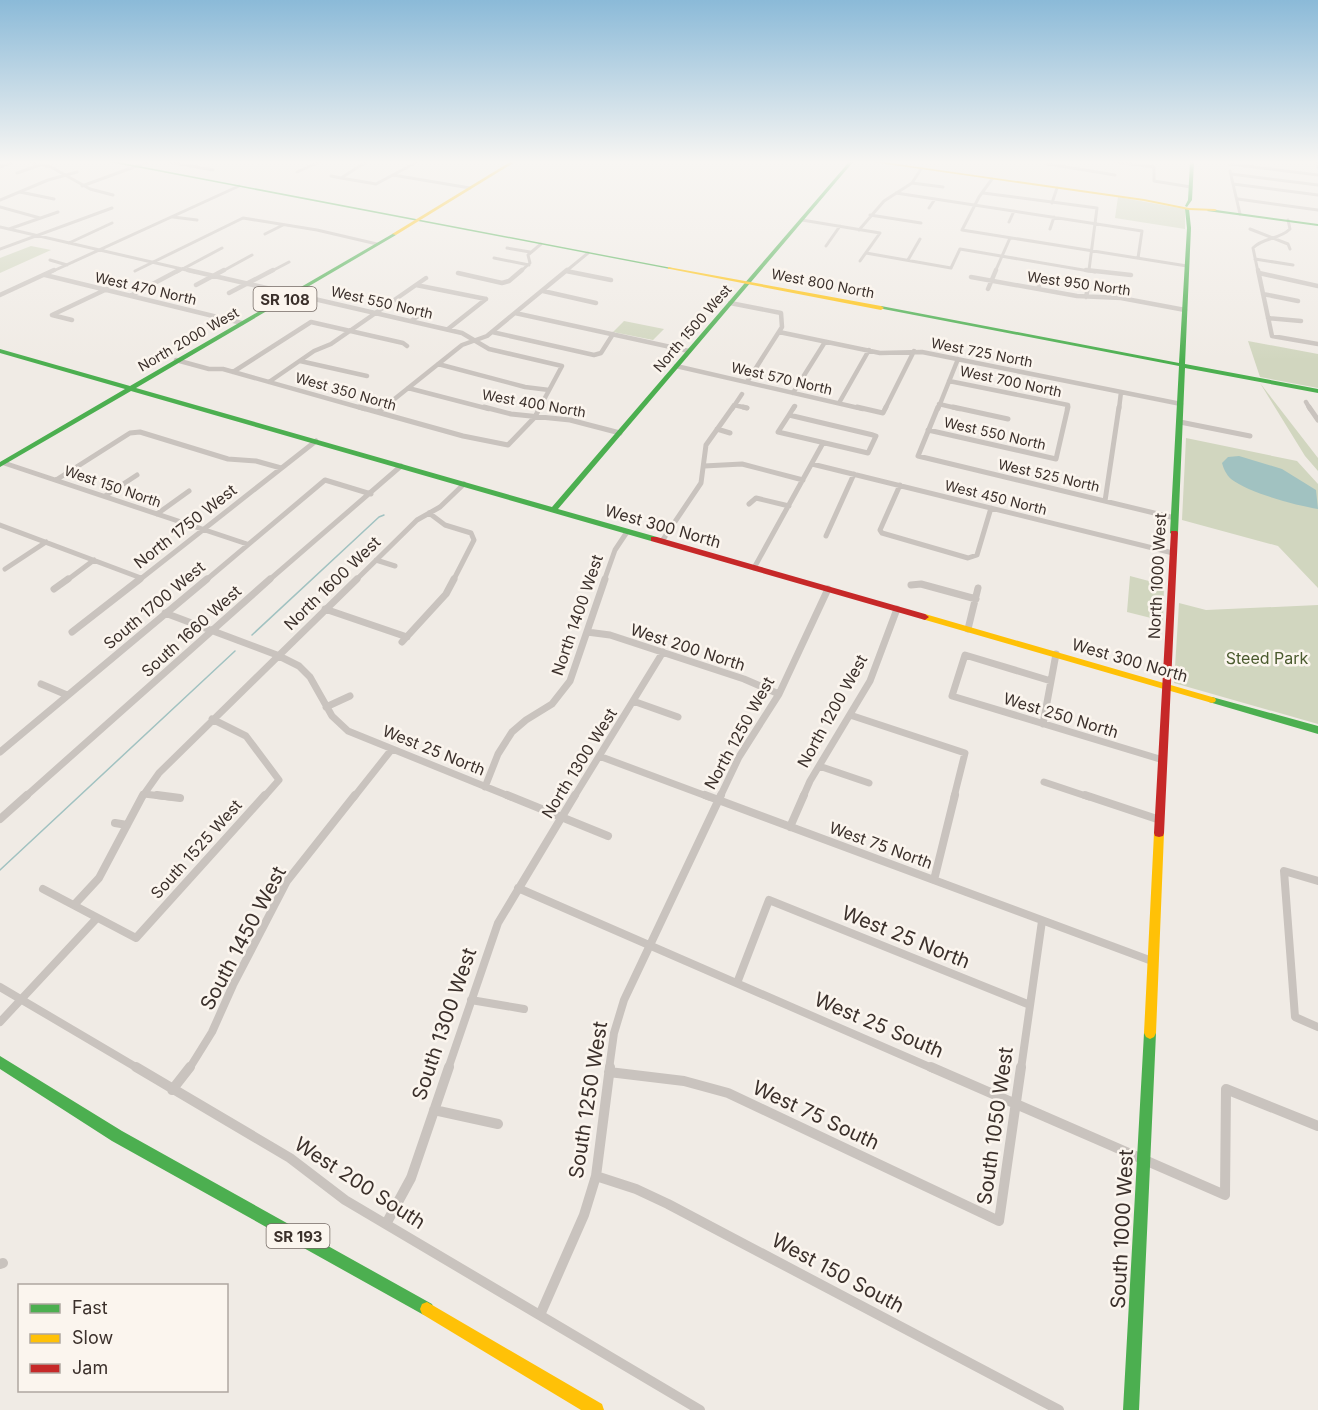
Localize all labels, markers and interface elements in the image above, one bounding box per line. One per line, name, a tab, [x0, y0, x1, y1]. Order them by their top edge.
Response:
street label: West 800 North	[770, 265, 876, 301]
street label: West 950 North	[1026, 267, 1132, 299]
street label: West 470 North	[93, 268, 199, 308]
street label: North 1500 West	[649, 281, 735, 375]
street label: West 550 North	[329, 282, 435, 322]
road number: SR 108	[254, 287, 316, 311]
street label: North 2000 West	[135, 303, 242, 375]
street label: West 725 North	[930, 334, 1034, 370]
street label: West 570 North	[730, 358, 834, 398]
street label: West 700 North	[958, 362, 1064, 400]
street label: West 350 North	[293, 368, 399, 414]
street label: West 400 North	[481, 386, 587, 420]
street label: West 550 North	[942, 413, 1048, 453]
street label: West 525 North	[996, 455, 1102, 495]
street label: West 150 North	[62, 461, 164, 511]
street label: West 450 North	[943, 476, 1049, 518]
street label: North 1750 West	[130, 480, 240, 572]
street label: West 300 North	[603, 500, 723, 552]
street label: North 1000 West	[1144, 512, 1170, 640]
street label: North 1600 West	[280, 532, 384, 634]
street label: North 1400 West	[547, 552, 607, 678]
street label: South 1700 West	[99, 557, 209, 653]
street label: South 1660 West	[137, 581, 245, 681]
street label: West 200 North	[628, 619, 748, 675]
street label: West 300 North	[1070, 634, 1190, 686]
park label: Steed Park	[1226, 648, 1308, 668]
street label: North 1200 West	[793, 651, 871, 771]
street label: North 1250 West	[700, 673, 778, 793]
street label: West 250 North	[1001, 688, 1121, 742]
street label: North 1300 West	[537, 704, 621, 822]
street label: West 25 North	[380, 720, 488, 780]
street label: South 1525 West	[146, 795, 246, 903]
street label: West 75 North	[827, 817, 935, 873]
street label: South 1450 West	[195, 862, 291, 1014]
street label: West 25 North	[838, 900, 974, 974]
street label: South 1300 West	[407, 944, 481, 1103]
street label: West 25 South	[811, 987, 947, 1063]
street label: South 1250 West	[564, 1019, 612, 1180]
street label: South 1050 West	[972, 1045, 1018, 1207]
street label: West 75 South	[749, 1075, 883, 1155]
street label: West 200 South	[290, 1132, 430, 1234]
street label: South 1000 West	[1106, 1148, 1138, 1309]
road number: SR 193	[266, 1224, 330, 1248]
street label: West 150 South	[768, 1228, 908, 1318]
legend	[18, 1284, 228, 1392]
text: Fast	[72, 1297, 108, 1318]
text: Slow	[72, 1327, 113, 1348]
text: Jam	[72, 1357, 108, 1378]

